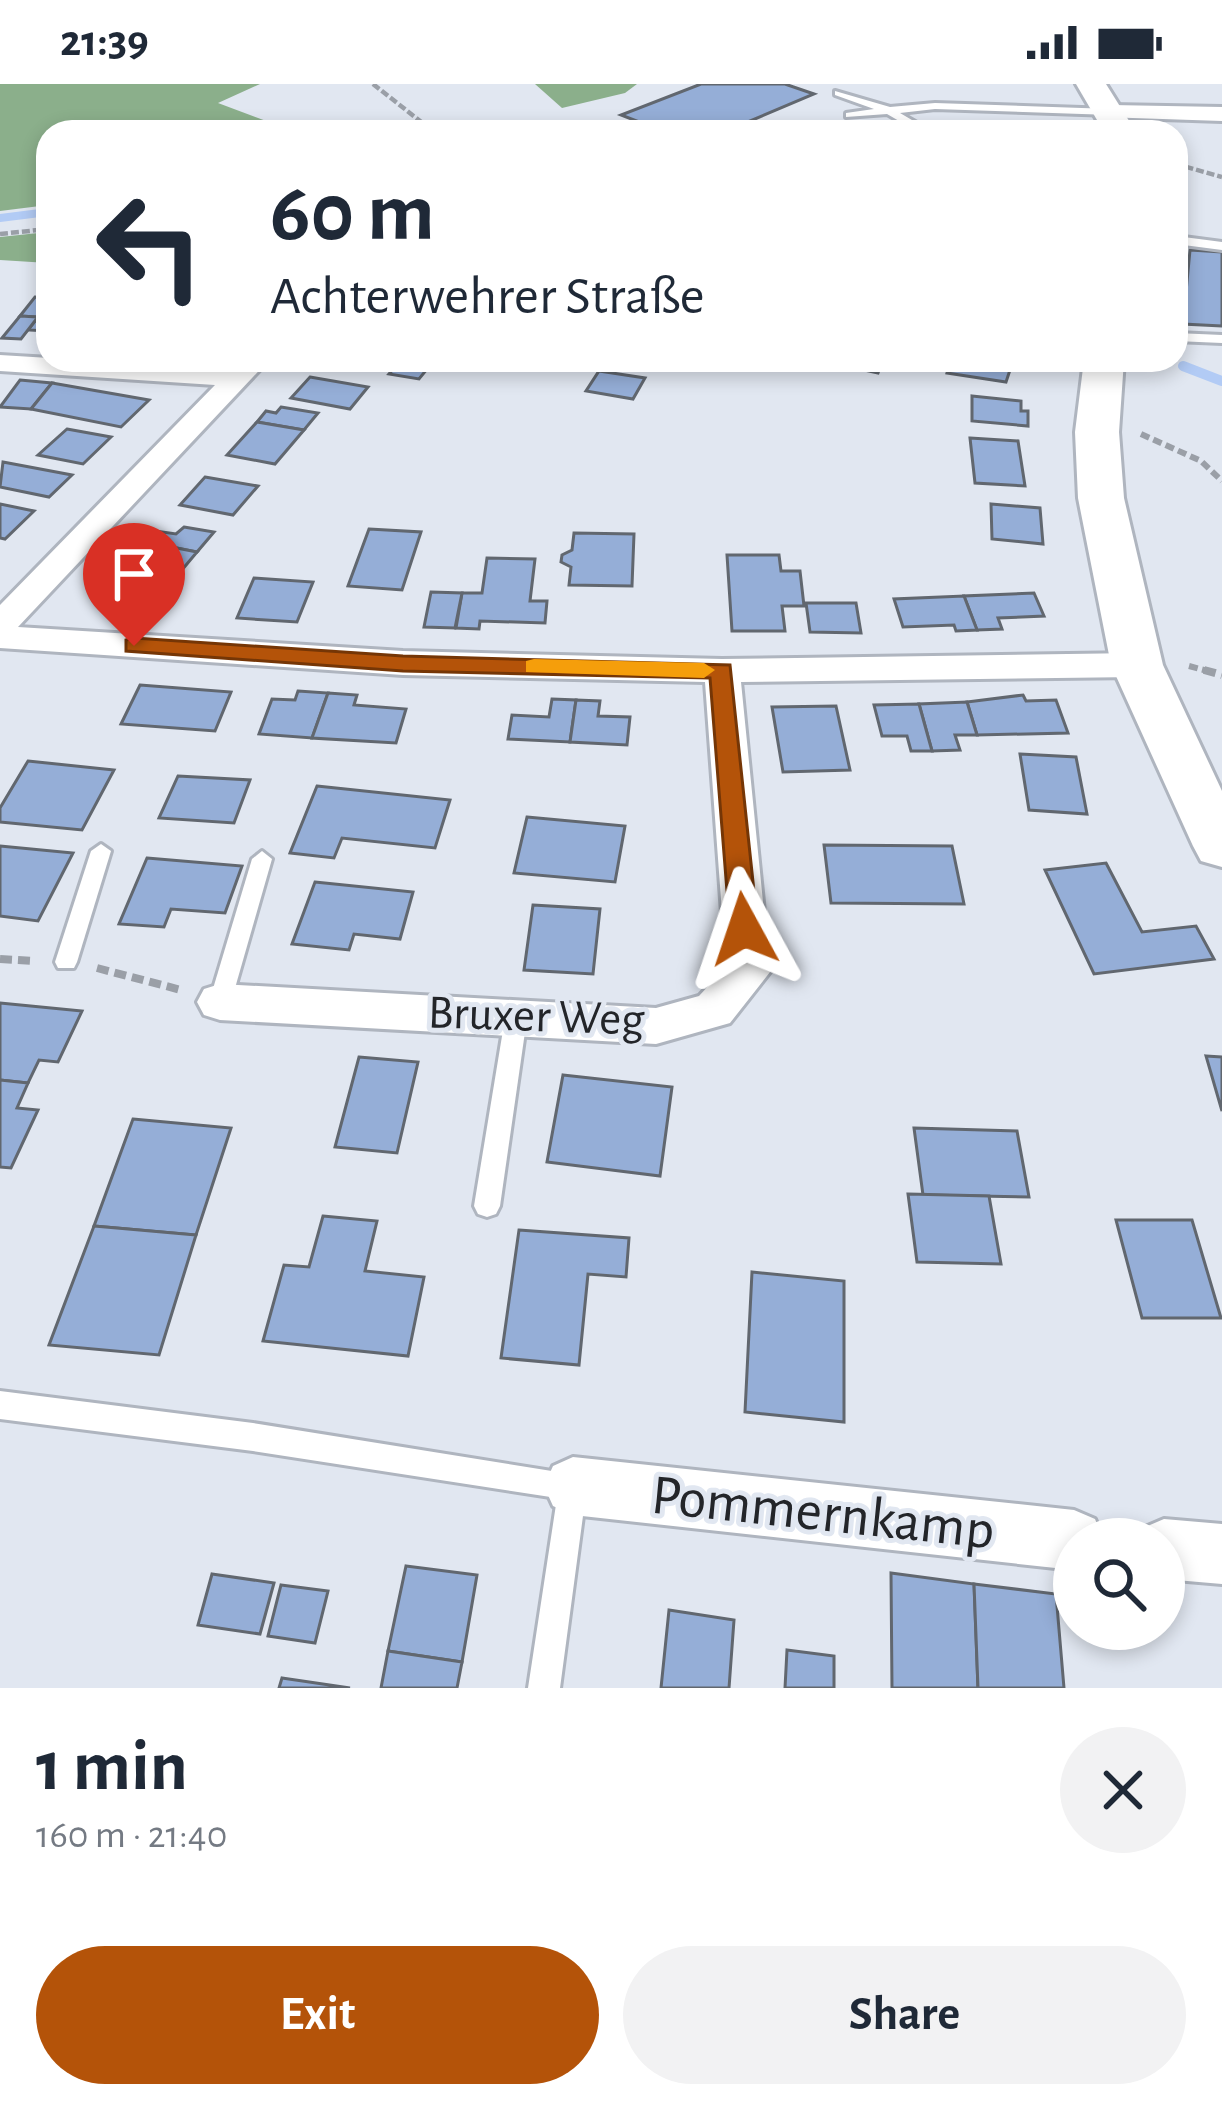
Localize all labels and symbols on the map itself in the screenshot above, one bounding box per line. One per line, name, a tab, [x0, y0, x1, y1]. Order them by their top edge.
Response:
pin	[83, 523, 185, 646]
position arrow	[681, 866, 807, 992]
street label: Bruxer Weg	[427, 989, 646, 1045]
street label: Pommernkamp	[649, 1467, 997, 1559]

